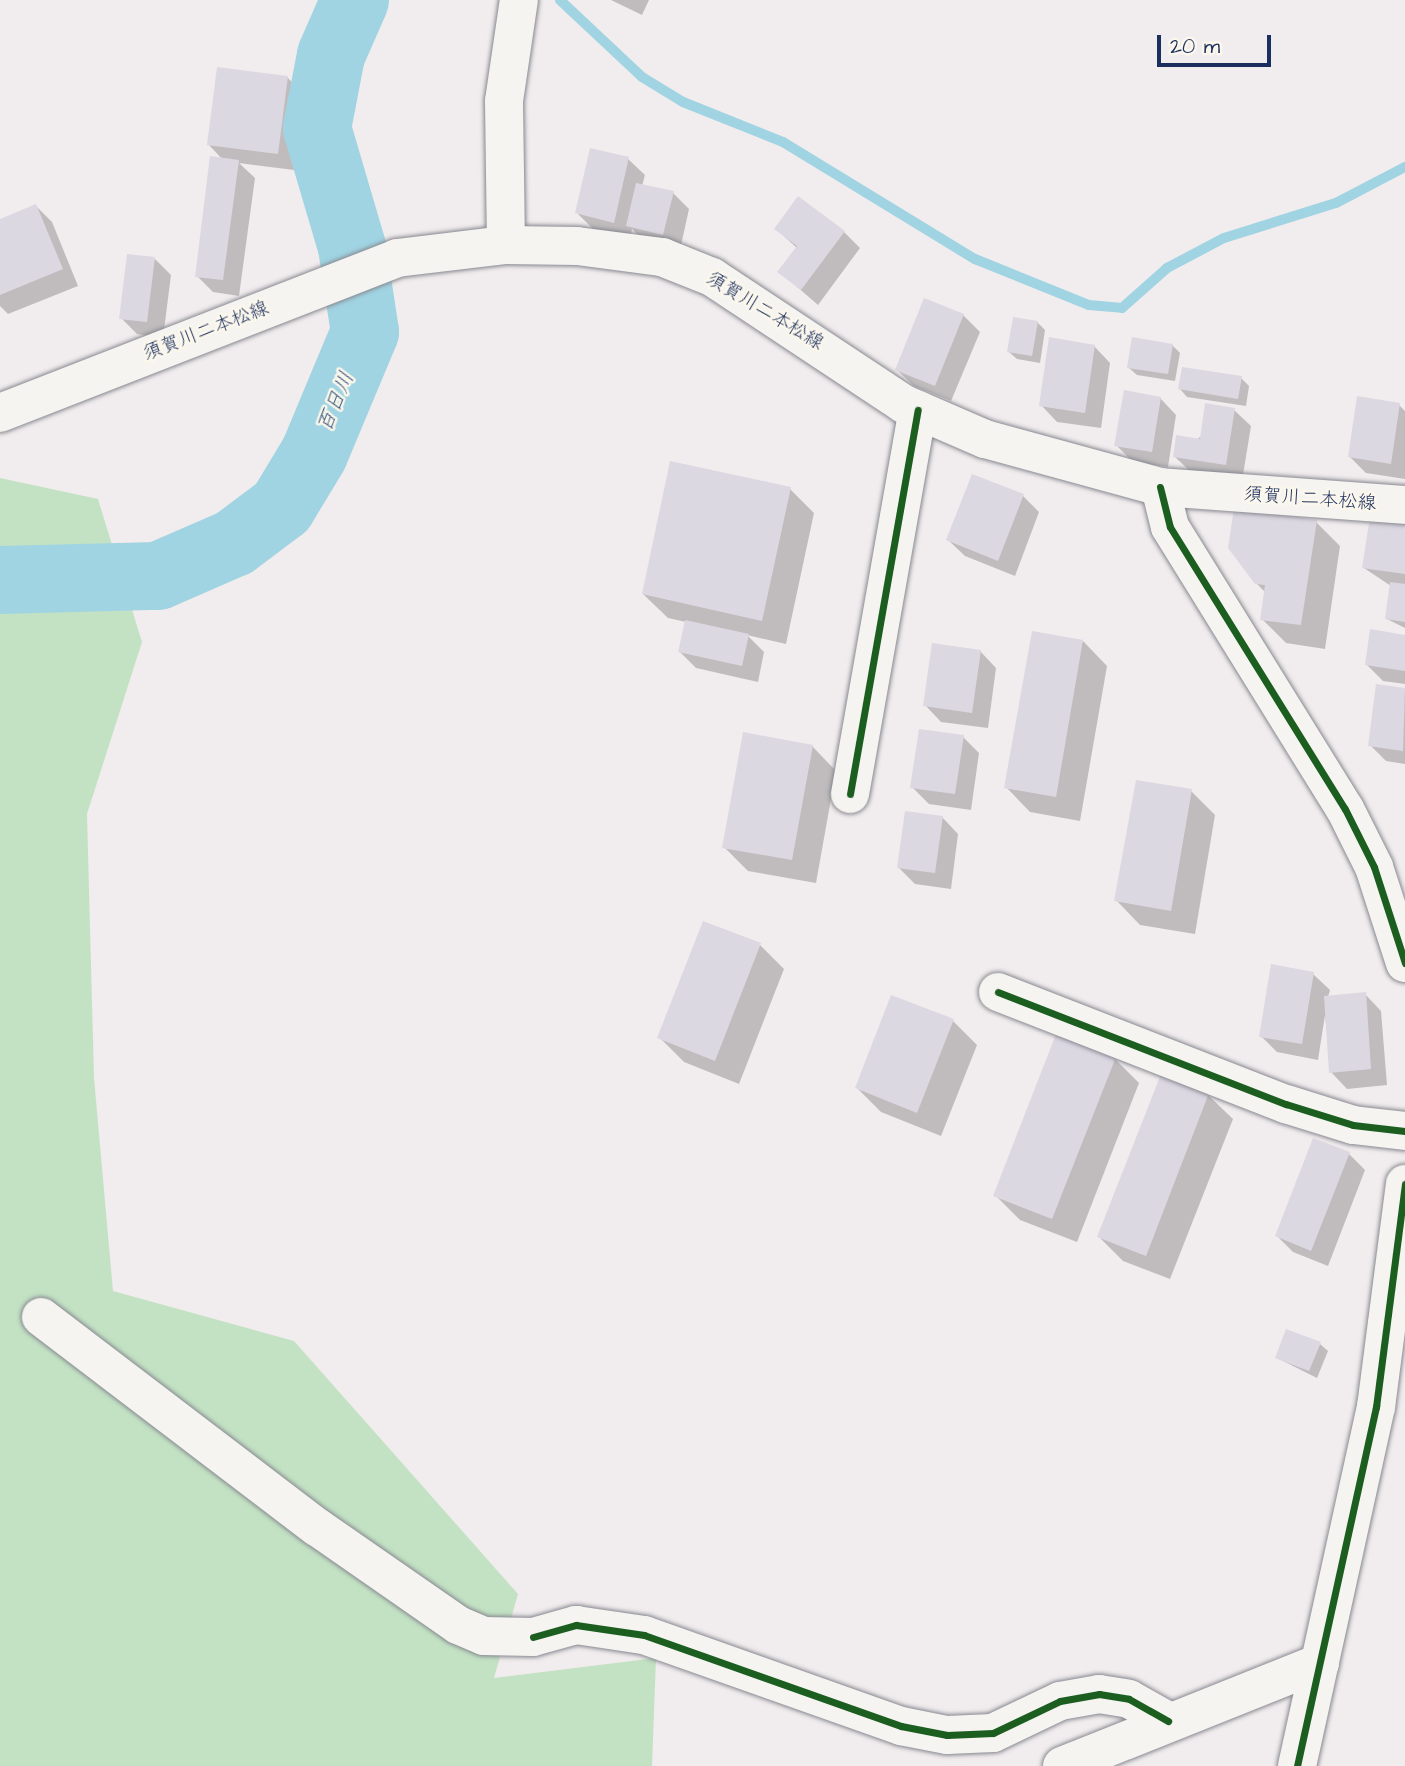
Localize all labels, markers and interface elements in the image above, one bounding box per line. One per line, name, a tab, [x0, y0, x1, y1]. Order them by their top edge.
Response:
scale bar	[1160, 21, 1274, 65]
text: 20 m	[1170, 32, 1220, 61]
street label: 須賀川二本松線	[702, 267, 828, 355]
street label: 須賀川二本松線	[140, 297, 272, 365]
water label: 百日川	[312, 368, 360, 436]
street label: 須賀川二本松線	[1243, 483, 1377, 515]

